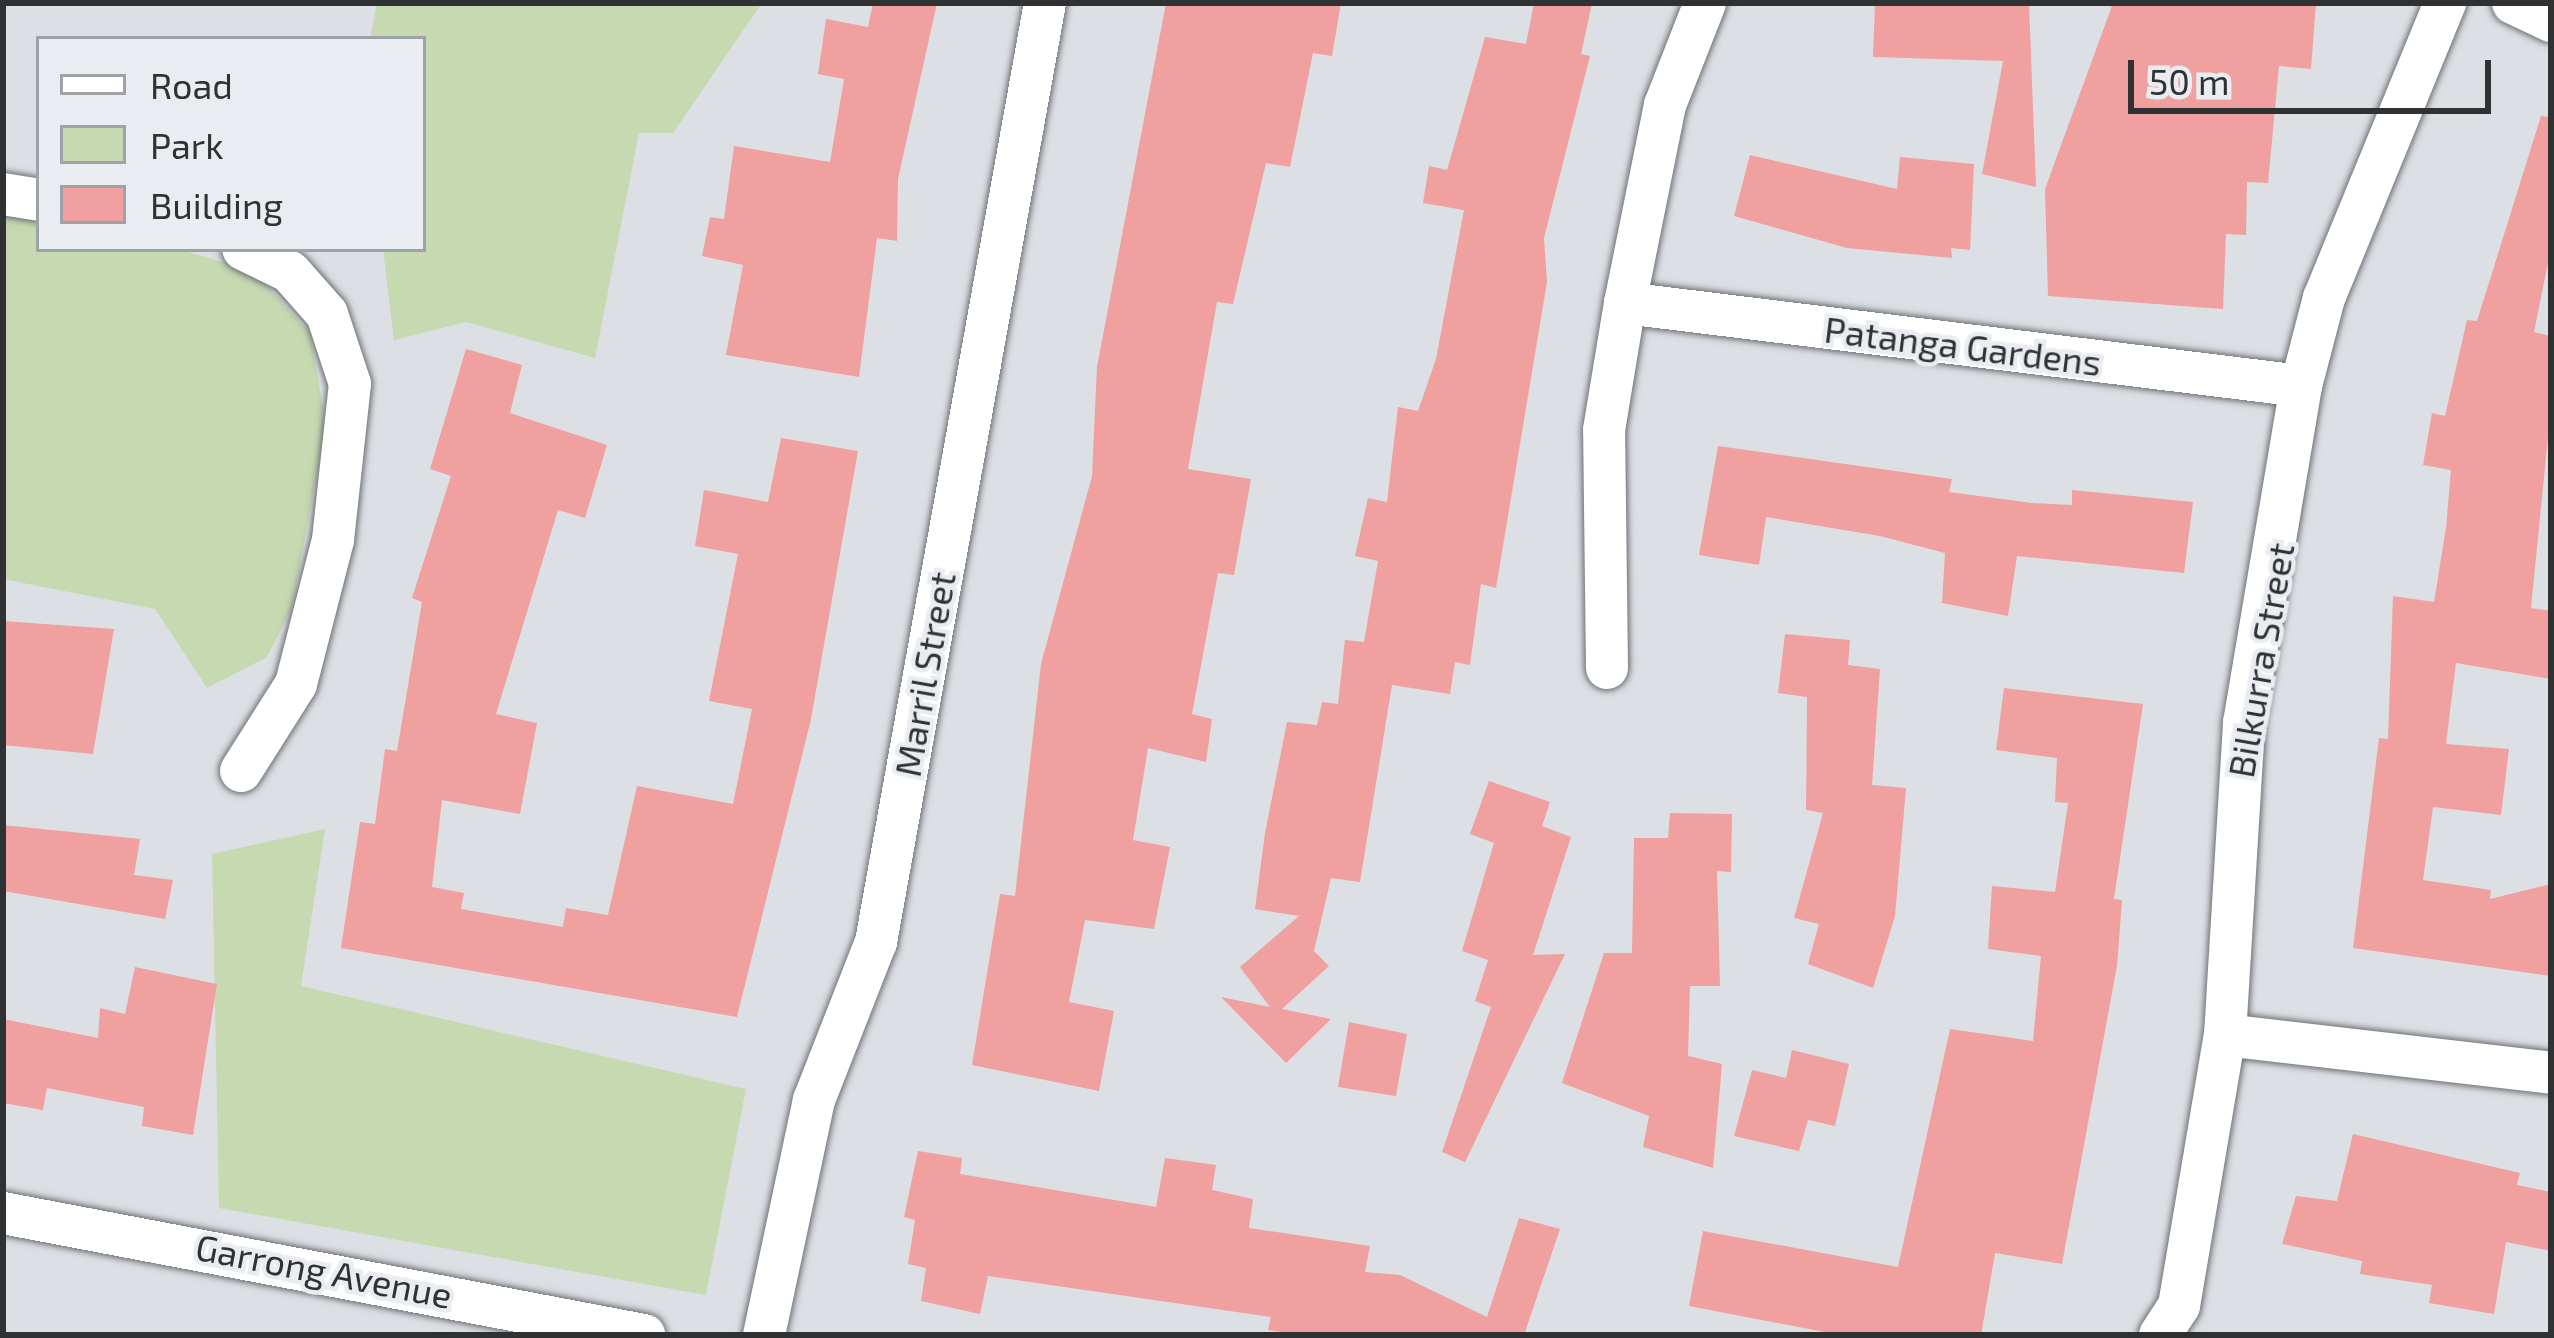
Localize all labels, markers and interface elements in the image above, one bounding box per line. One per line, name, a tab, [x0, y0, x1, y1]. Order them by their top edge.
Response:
legend	[36, 36, 426, 252]
scale bar	[2134, 36, 2497, 110]
text: 50 m	[2149, 59, 2230, 102]
text: Road	[150, 63, 233, 106]
text: Park	[150, 123, 224, 166]
text: Building	[150, 183, 283, 226]
street label: Patanga Gardens	[1822, 307, 2104, 383]
street label: Bilkurra Street	[2218, 539, 2302, 781]
street label: Marril Street	[885, 568, 963, 780]
street label: Garrong Avenue	[192, 1224, 456, 1316]

